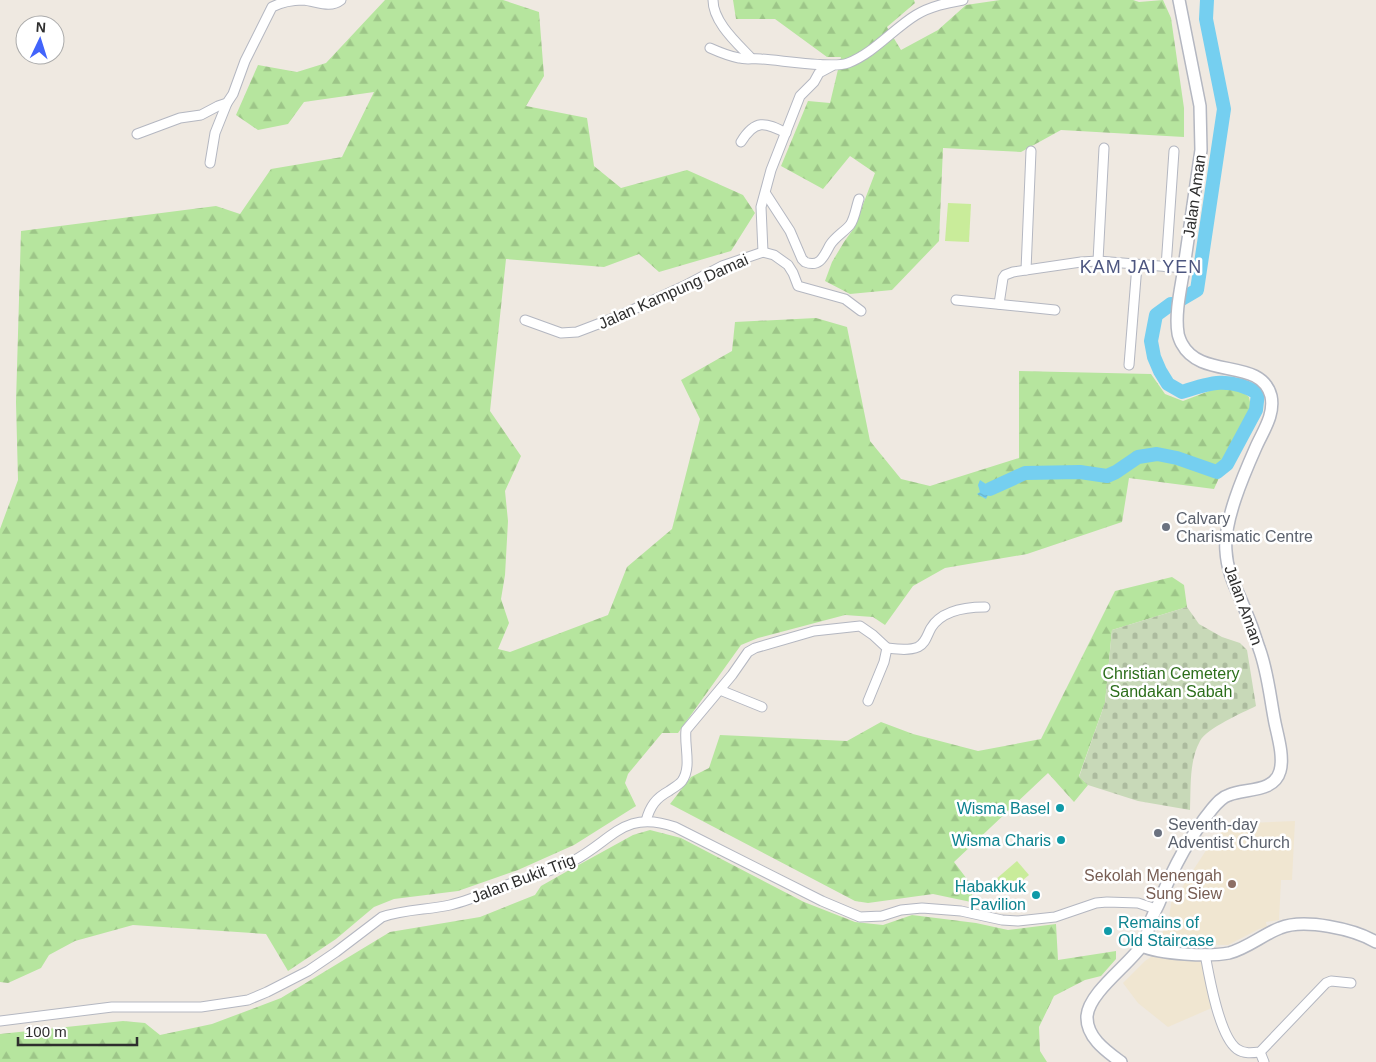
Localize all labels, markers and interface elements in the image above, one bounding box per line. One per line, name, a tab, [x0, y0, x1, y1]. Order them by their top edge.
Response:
north arrow	[15, 15, 65, 65]
text: N	[35, 19, 47, 35]
street label: Jalan Aman	[1180, 153, 1209, 239]
street label: Jalan Kampung Damai	[596, 251, 751, 332]
district label: KAM JAI YEN	[1080, 257, 1202, 277]
place label: Calvary Charismatic Centre	[1176, 510, 1313, 545]
marker: Calvary Charismatic Centre	[1160, 521, 1172, 533]
street label: Jalan Aman	[1221, 563, 1266, 647]
park label: Christian Cemetery Sandakan Sabah	[1103, 665, 1239, 700]
place label: Wisma Basel	[957, 800, 1050, 817]
marker: Wisma Basel	[1054, 802, 1066, 814]
place label: Seventh-day Adventist Church	[1168, 816, 1290, 851]
marker: Seventh-day Adventist Church	[1152, 827, 1164, 839]
place label: Wisma Charis	[951, 832, 1051, 849]
marker: Wisma Charis	[1055, 834, 1067, 846]
street label: Jalan Bukit Trig	[469, 851, 577, 906]
place label: Sekolah Menengah Sung Siew	[1084, 867, 1222, 902]
place label: Habakkuk Pavilion	[955, 878, 1027, 913]
marker: Sekolah Menengah Sung Siew	[1226, 878, 1238, 890]
marker: Habakkuk Pavilion	[1030, 889, 1042, 901]
place label: Remains of Old Staircase	[1118, 914, 1214, 949]
marker: Remains of Old Staircase	[1102, 925, 1114, 937]
scale bar	[18, 1014, 136, 1046]
text: 100 m	[25, 1023, 67, 1040]

